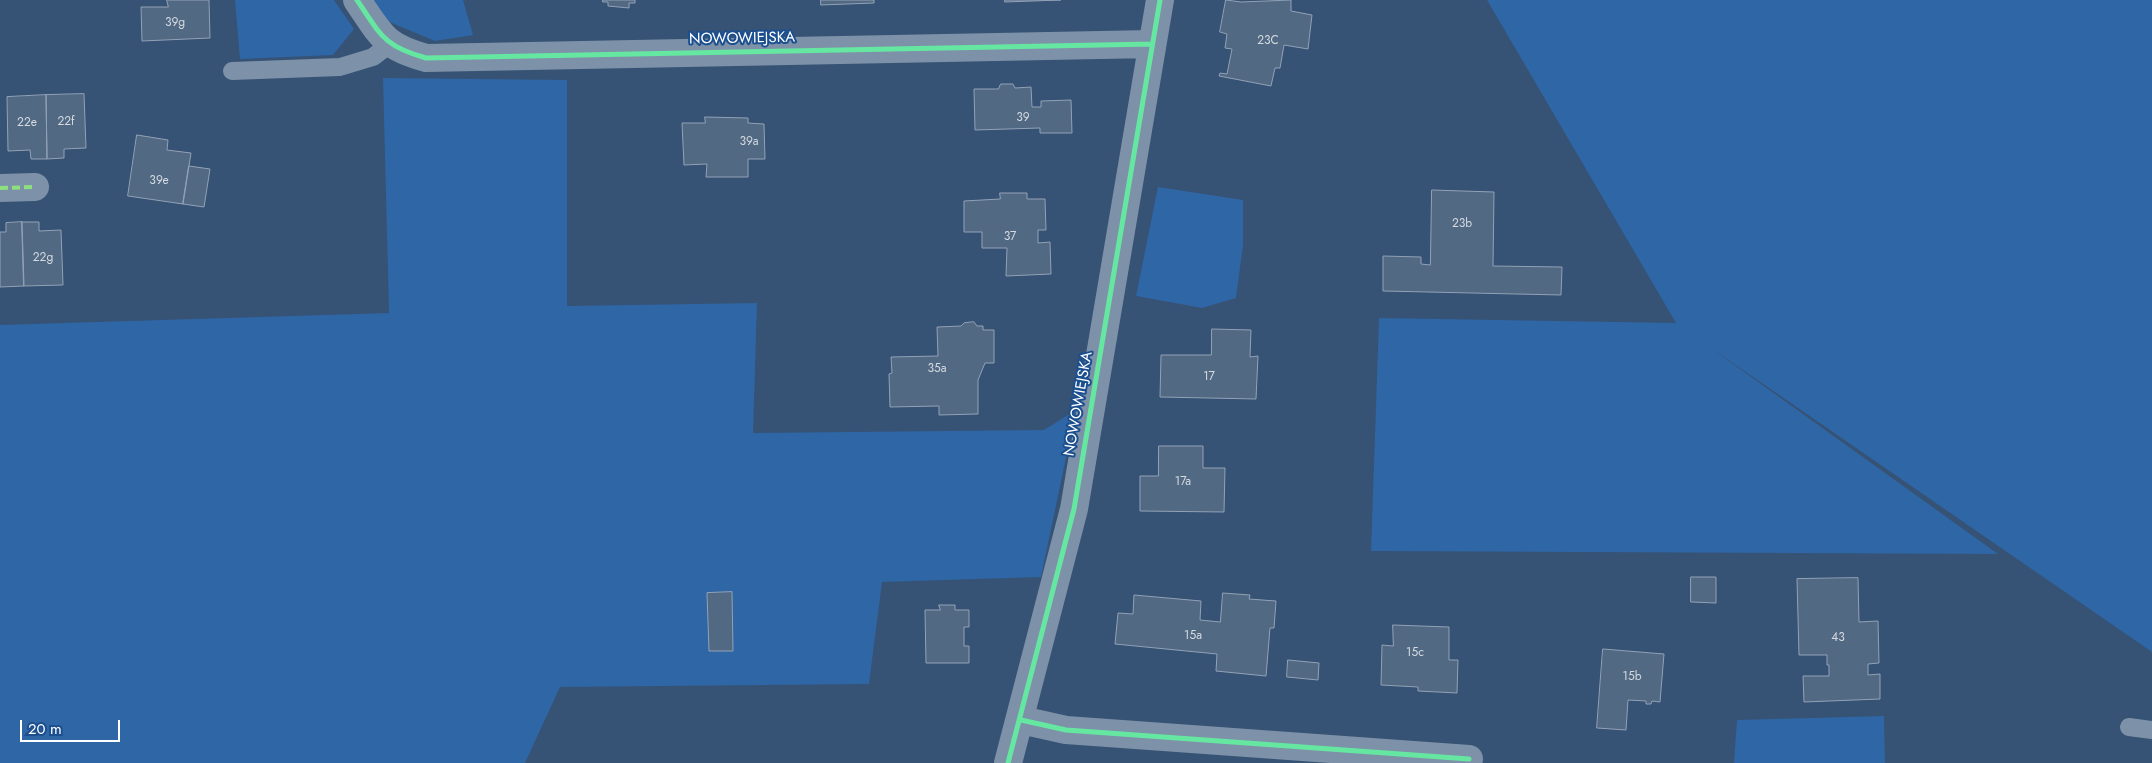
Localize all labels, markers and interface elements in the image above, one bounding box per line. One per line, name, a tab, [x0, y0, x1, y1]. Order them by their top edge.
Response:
house number: 39g	[165, 16, 185, 30]
street label: NOWOWIEJSKA	[689, 29, 795, 49]
house number: 23C	[1257, 34, 1279, 48]
house number: 39	[1016, 111, 1030, 125]
house number: 22f	[57, 115, 75, 129]
house number: 22e	[17, 116, 37, 130]
house number: 39a	[740, 135, 758, 149]
house number: 39e	[149, 174, 169, 188]
house number: 23b	[1452, 217, 1472, 231]
house number: 37	[1004, 230, 1016, 244]
house number: 22g	[33, 251, 53, 265]
street label: NOWOWIEJSKA	[1061, 350, 1097, 458]
house number: 35a	[927, 362, 947, 376]
house number: 17	[1203, 370, 1215, 384]
house number: 17a	[1175, 475, 1191, 489]
house number: 15a	[1184, 629, 1202, 643]
house number: 43	[1831, 631, 1845, 645]
house number: 15c	[1406, 646, 1424, 660]
house number: 15b	[1622, 670, 1642, 684]
scale bar	[22, 710, 122, 742]
text: 20 m	[28, 718, 62, 740]

